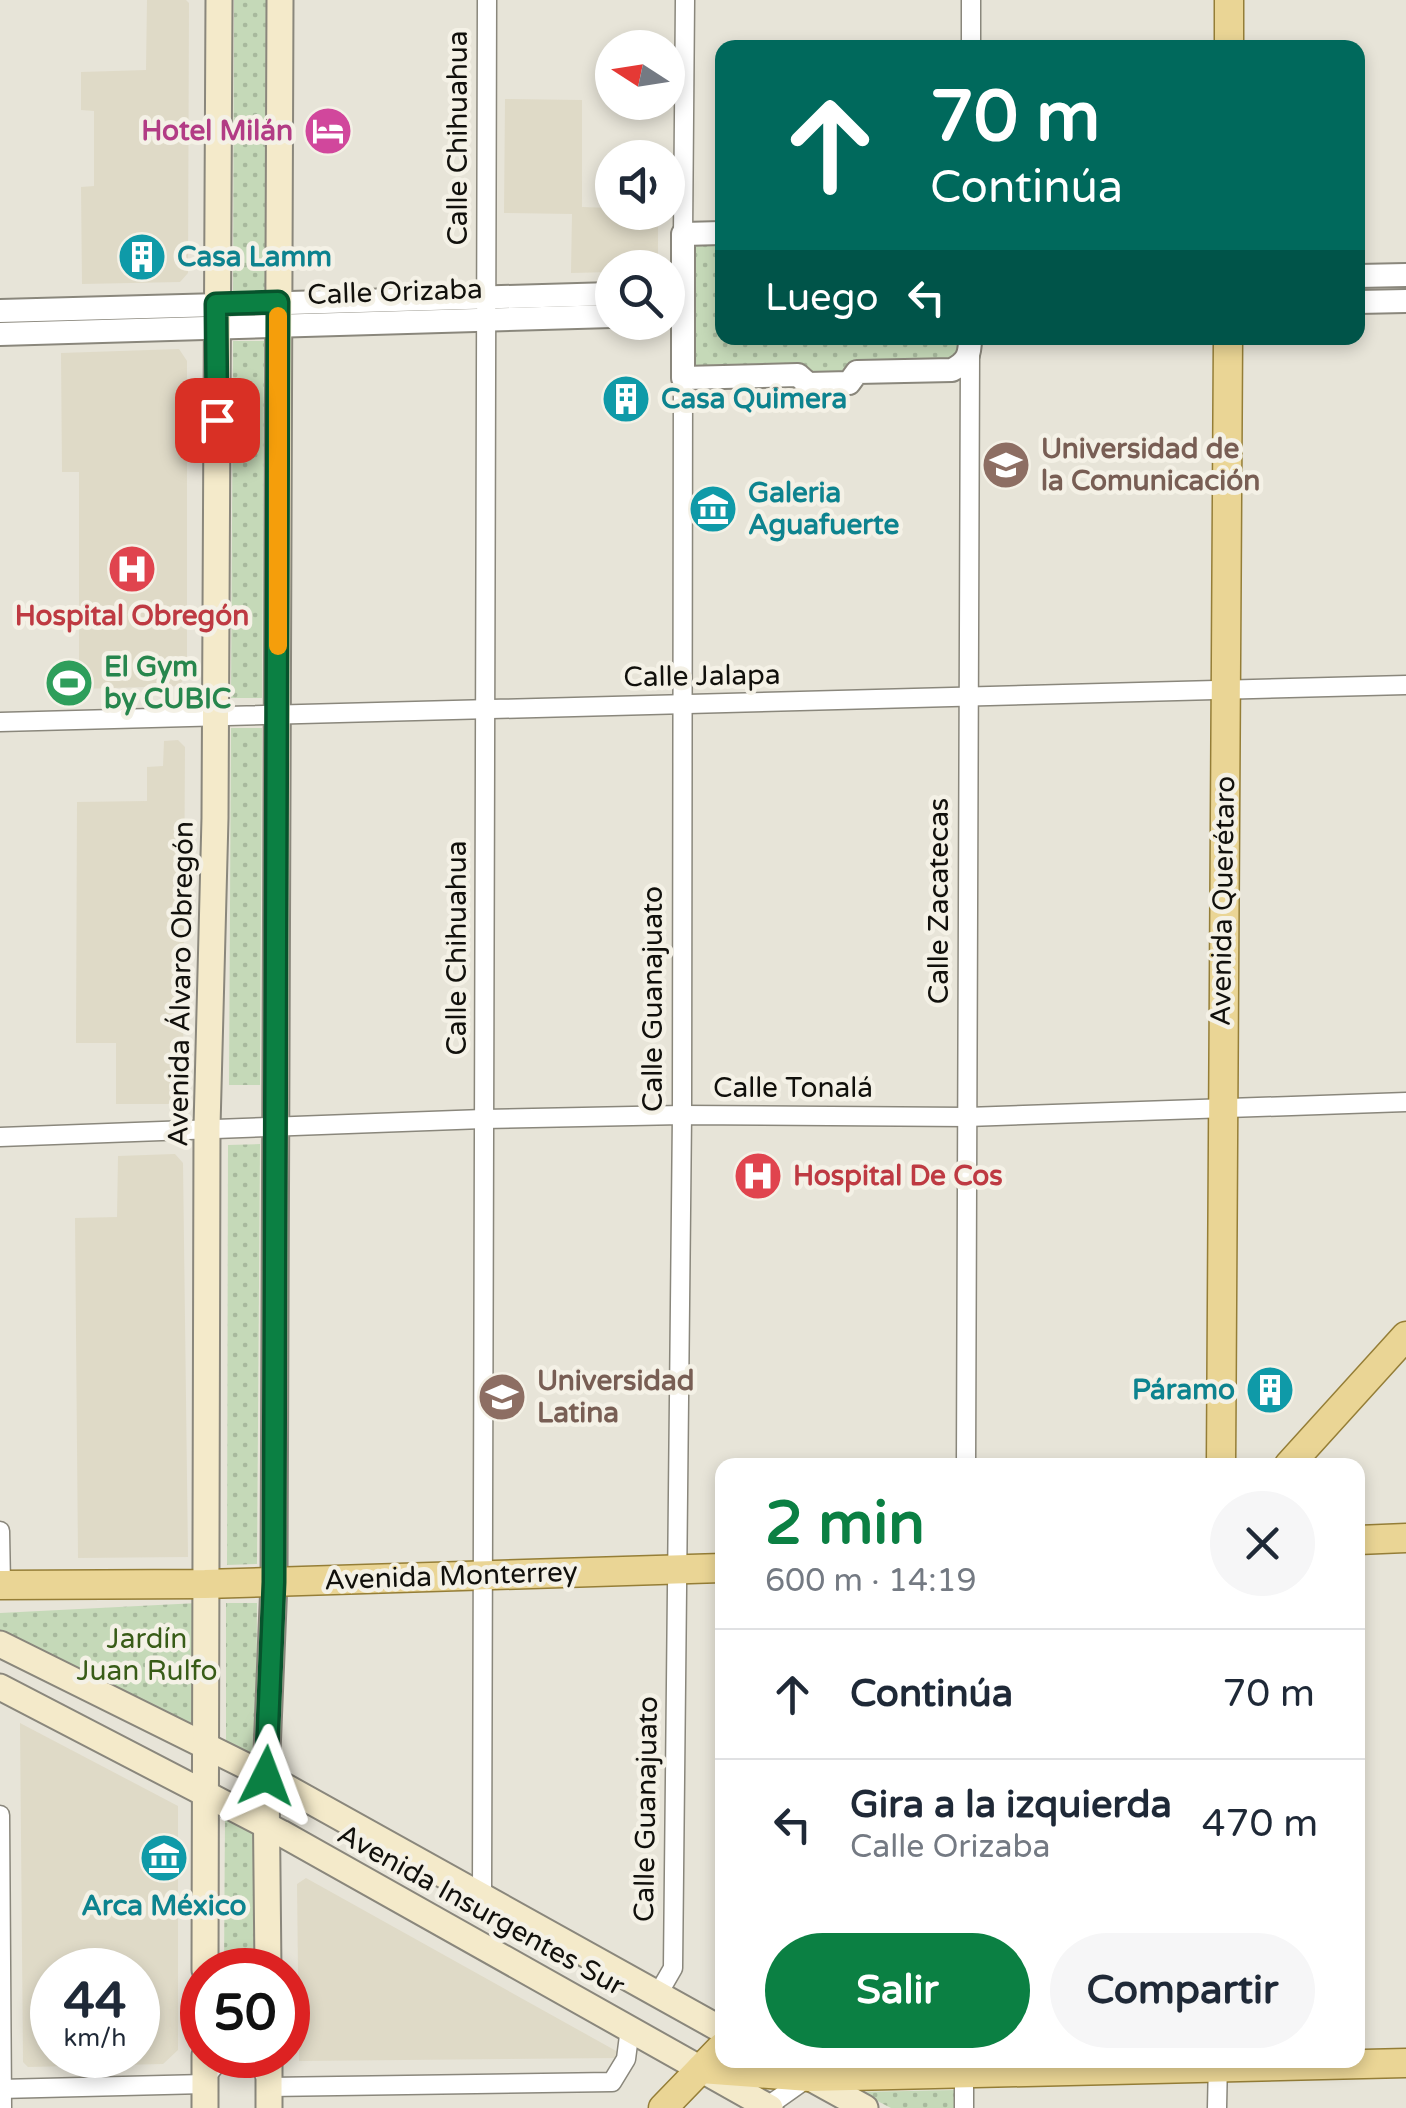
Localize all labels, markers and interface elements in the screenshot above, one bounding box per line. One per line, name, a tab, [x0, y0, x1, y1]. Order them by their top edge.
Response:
street label: Calle Chihuahua	[441, 30, 475, 246]
north arrow	[595, 30, 685, 120]
map controls	[595, 30, 685, 340]
text: 70 m	[930, 76, 1100, 160]
icon: ahead	[765, 80, 895, 210]
hotel icon: Hotel Milán	[302, 105, 354, 157]
place label: Hotel Milán	[141, 114, 293, 148]
button: sound	[595, 140, 685, 230]
text: Continúa	[930, 161, 1123, 215]
building icon: Casa Lamm	[116, 231, 168, 283]
place label: Casa Lamm	[177, 240, 332, 274]
button: search	[595, 250, 685, 340]
icon: left	[899, 270, 954, 325]
street label: Calle Orizaba	[307, 272, 483, 312]
text: Luego	[765, 275, 879, 321]
building icon: Casa Quimera	[600, 373, 652, 425]
pin	[175, 378, 260, 463]
place label: Casa Quimera	[661, 382, 847, 416]
icon: arrive	[190, 393, 245, 448]
place label: Universidad de la Comunicación	[1041, 432, 1260, 498]
school or university icon: Universidad de la Comunicación	[980, 439, 1032, 491]
place label: Galeria Aguafuerte	[748, 476, 899, 542]
museum icon: Galeria Aguafuerte	[687, 483, 739, 535]
hospital icon: Hospital Obregón	[106, 543, 158, 595]
place label: Hospital Obregón	[15, 599, 249, 633]
place label: El Gym by CUBIC	[104, 650, 231, 716]
sports icon: El Gym by CUBIC	[43, 657, 95, 709]
street label: Calle Jalapa	[623, 658, 781, 694]
street label: Avenida Querétaro	[1204, 776, 1242, 1026]
street label: Calle Zacatecas	[922, 798, 956, 1004]
street label: Avenida Álvaro Obregón	[161, 821, 201, 1147]
street label: Calle Chihuahua	[440, 840, 474, 1056]
street label: Calle Guanajuato	[636, 886, 670, 1112]
street label: Calle Tonalá	[713, 1071, 873, 1105]
hospital icon: Hospital De Cos	[732, 1150, 784, 1202]
place label: Hospital De Cos	[793, 1159, 1003, 1193]
place label: Universidad Latina	[537, 1364, 694, 1430]
building icon: Páramo	[1244, 1364, 1296, 1416]
school or university icon: Universidad Latina	[476, 1371, 528, 1423]
place label: Páramo	[1132, 1373, 1235, 1407]
text: 2 min	[765, 1488, 925, 1560]
button: close	[1210, 1491, 1315, 1596]
street label: Avenida Monterrey	[324, 1555, 578, 1597]
text: 600 m · 14:19	[765, 1562, 977, 1600]
park label: Jardín Juan Rulfo	[76, 1622, 218, 1688]
icon: ahead	[765, 1667, 820, 1722]
text: Continúa	[850, 1671, 1013, 1717]
text: 70 m	[1223, 1671, 1315, 1717]
street label: Calle Guanajuato	[627, 1696, 665, 1922]
position arrow	[214, 1724, 318, 1828]
text: Gira a la izquierda	[850, 1782, 1172, 1828]
icon: left	[765, 1797, 820, 1852]
text: 470 m	[1202, 1801, 1318, 1847]
street label: Avenida Insurgentes Sur	[332, 1817, 631, 2003]
text: Calle Orizaba	[850, 1828, 1051, 1866]
museum icon: Arca México	[138, 1832, 190, 1884]
place label: Arca México	[81, 1889, 247, 1923]
button: Salir	[765, 1933, 1030, 2048]
button: Compartir	[1050, 1933, 1315, 2048]
speed limit sign: 50	[180, 1948, 310, 2078]
text: 44	[64, 1971, 126, 2031]
text: km/h	[64, 2023, 126, 2053]

